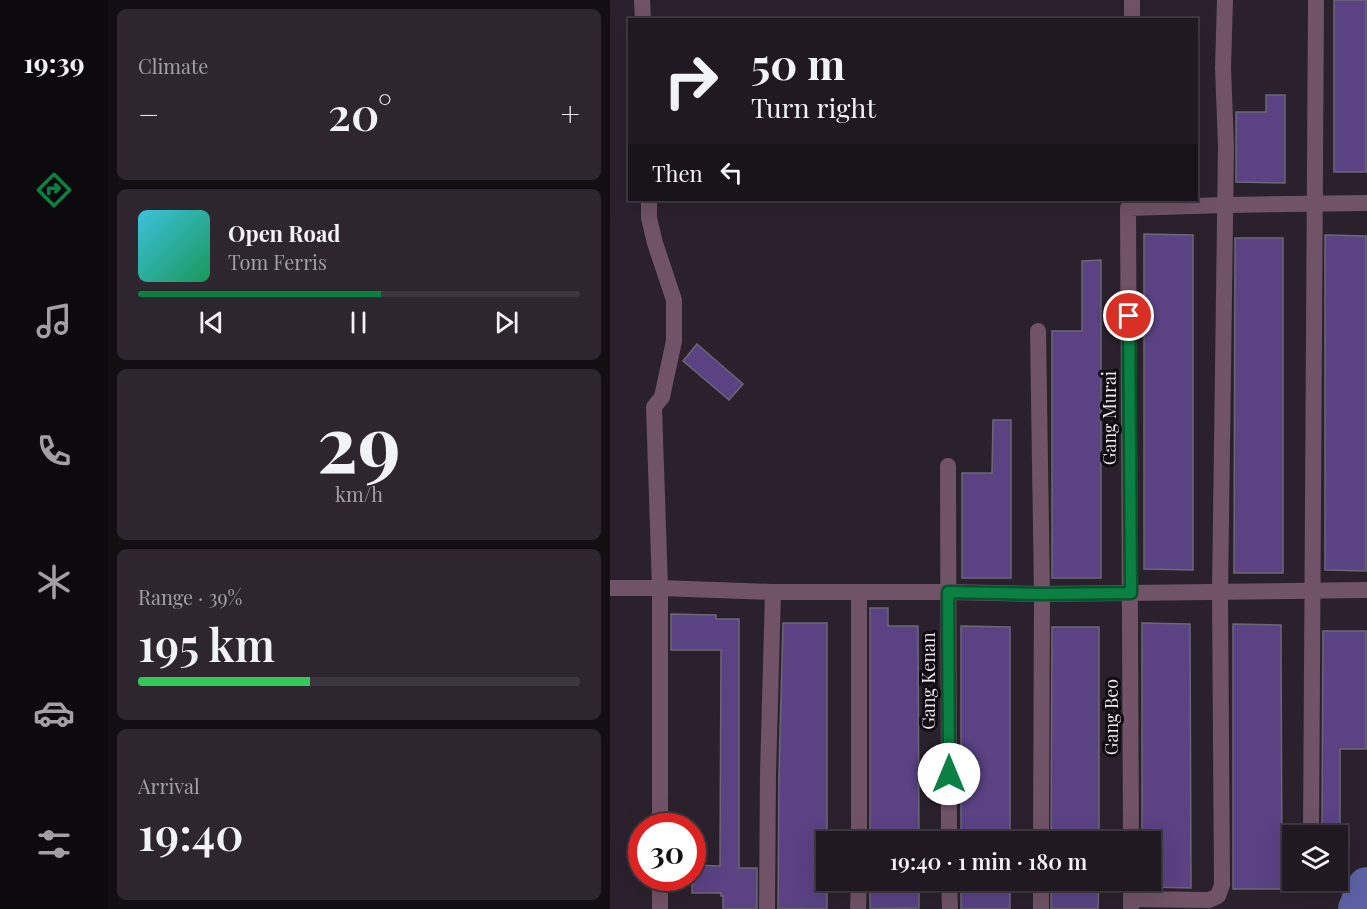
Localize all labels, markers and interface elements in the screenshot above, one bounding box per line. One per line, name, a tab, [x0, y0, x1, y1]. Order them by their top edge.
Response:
text: 50 m	[751, 35, 845, 91]
icon: right	[652, 42, 730, 120]
text: 19:39	[23, 44, 85, 80]
text: Climate	[138, 52, 208, 79]
text: 20°	[328, 82, 392, 142]
text: Turn right	[751, 89, 876, 125]
text: −	[138, 91, 159, 135]
text: +	[561, 91, 580, 135]
icon: left	[715, 156, 748, 189]
text: Then	[652, 158, 703, 188]
icon: directions	[33, 169, 75, 211]
text: Open Road	[228, 218, 340, 248]
text: Tom Ferris	[228, 248, 327, 275]
pin	[1103, 290, 1154, 341]
icon: arrive	[1112, 299, 1145, 332]
icon: music	[33, 300, 75, 342]
icon: previous	[195, 306, 228, 339]
icon: pause	[342, 306, 375, 339]
icon: next	[490, 306, 523, 339]
street label: Gang Murai	[1097, 371, 1121, 465]
text: 29	[317, 389, 401, 493]
icon: phone	[33, 430, 75, 472]
text: km/h	[335, 480, 383, 507]
icon: climate	[33, 561, 75, 603]
text: Range · 39%	[138, 583, 242, 610]
text: 195 km	[138, 613, 275, 673]
street label: Gang Kenan	[916, 632, 940, 730]
street label: Gang Beo	[1099, 679, 1123, 755]
icon: car	[33, 692, 75, 734]
position arrow	[917, 742, 981, 806]
text: Arrival	[138, 772, 200, 799]
text: 19:40	[138, 802, 244, 862]
speed limit sign: 30	[628, 813, 706, 891]
icon: filters	[33, 823, 75, 865]
map controls	[1282, 825, 1348, 891]
button: layers	[1282, 825, 1348, 891]
text: 19:40 · 1 min · 180 m	[890, 846, 1087, 876]

